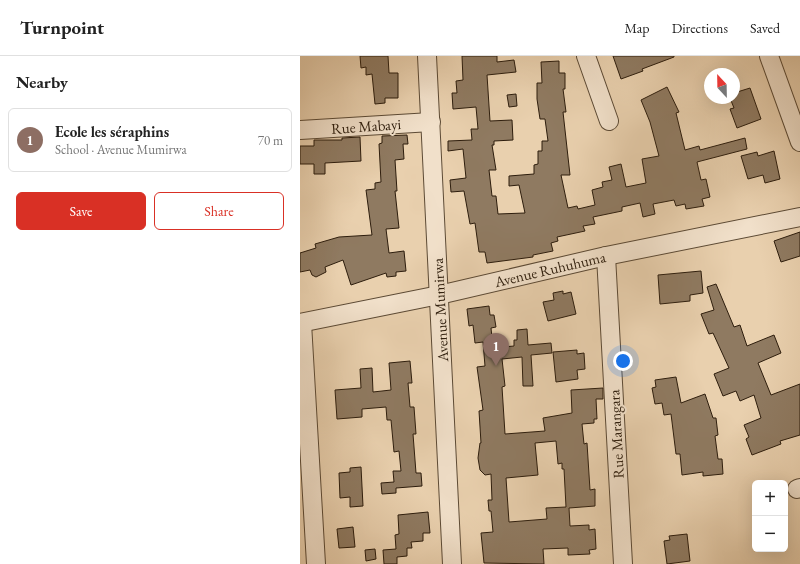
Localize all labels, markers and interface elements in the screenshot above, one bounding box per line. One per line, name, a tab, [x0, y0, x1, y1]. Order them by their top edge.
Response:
text: Turnpoint	[20, 15, 104, 40]
text: Map	[624, 19, 650, 37]
text: Directions	[672, 19, 728, 37]
text: Saved	[750, 19, 780, 37]
north arrow	[704, 68, 740, 104]
text: Nearby	[16, 71, 68, 93]
street label: Rue Mabayi	[330, 114, 402, 138]
text: Ecole les séraphins	[55, 122, 169, 141]
text: 1	[27, 132, 33, 149]
text: 70 m	[258, 132, 283, 149]
text: School · Avenue Mumirwa	[55, 141, 187, 158]
button: Save	[16, 192, 146, 230]
button: Share	[154, 192, 284, 230]
street label: Avenue Ruhuhuma	[492, 247, 607, 291]
street label: Avenue Mumirwa	[428, 258, 452, 363]
pin: 1	[483, 333, 509, 366]
your location	[613, 351, 633, 371]
street label: Rue Marangara	[604, 389, 628, 479]
map controls	[752, 480, 788, 552]
button: +	[752, 480, 788, 516]
button: −	[752, 516, 788, 552]

